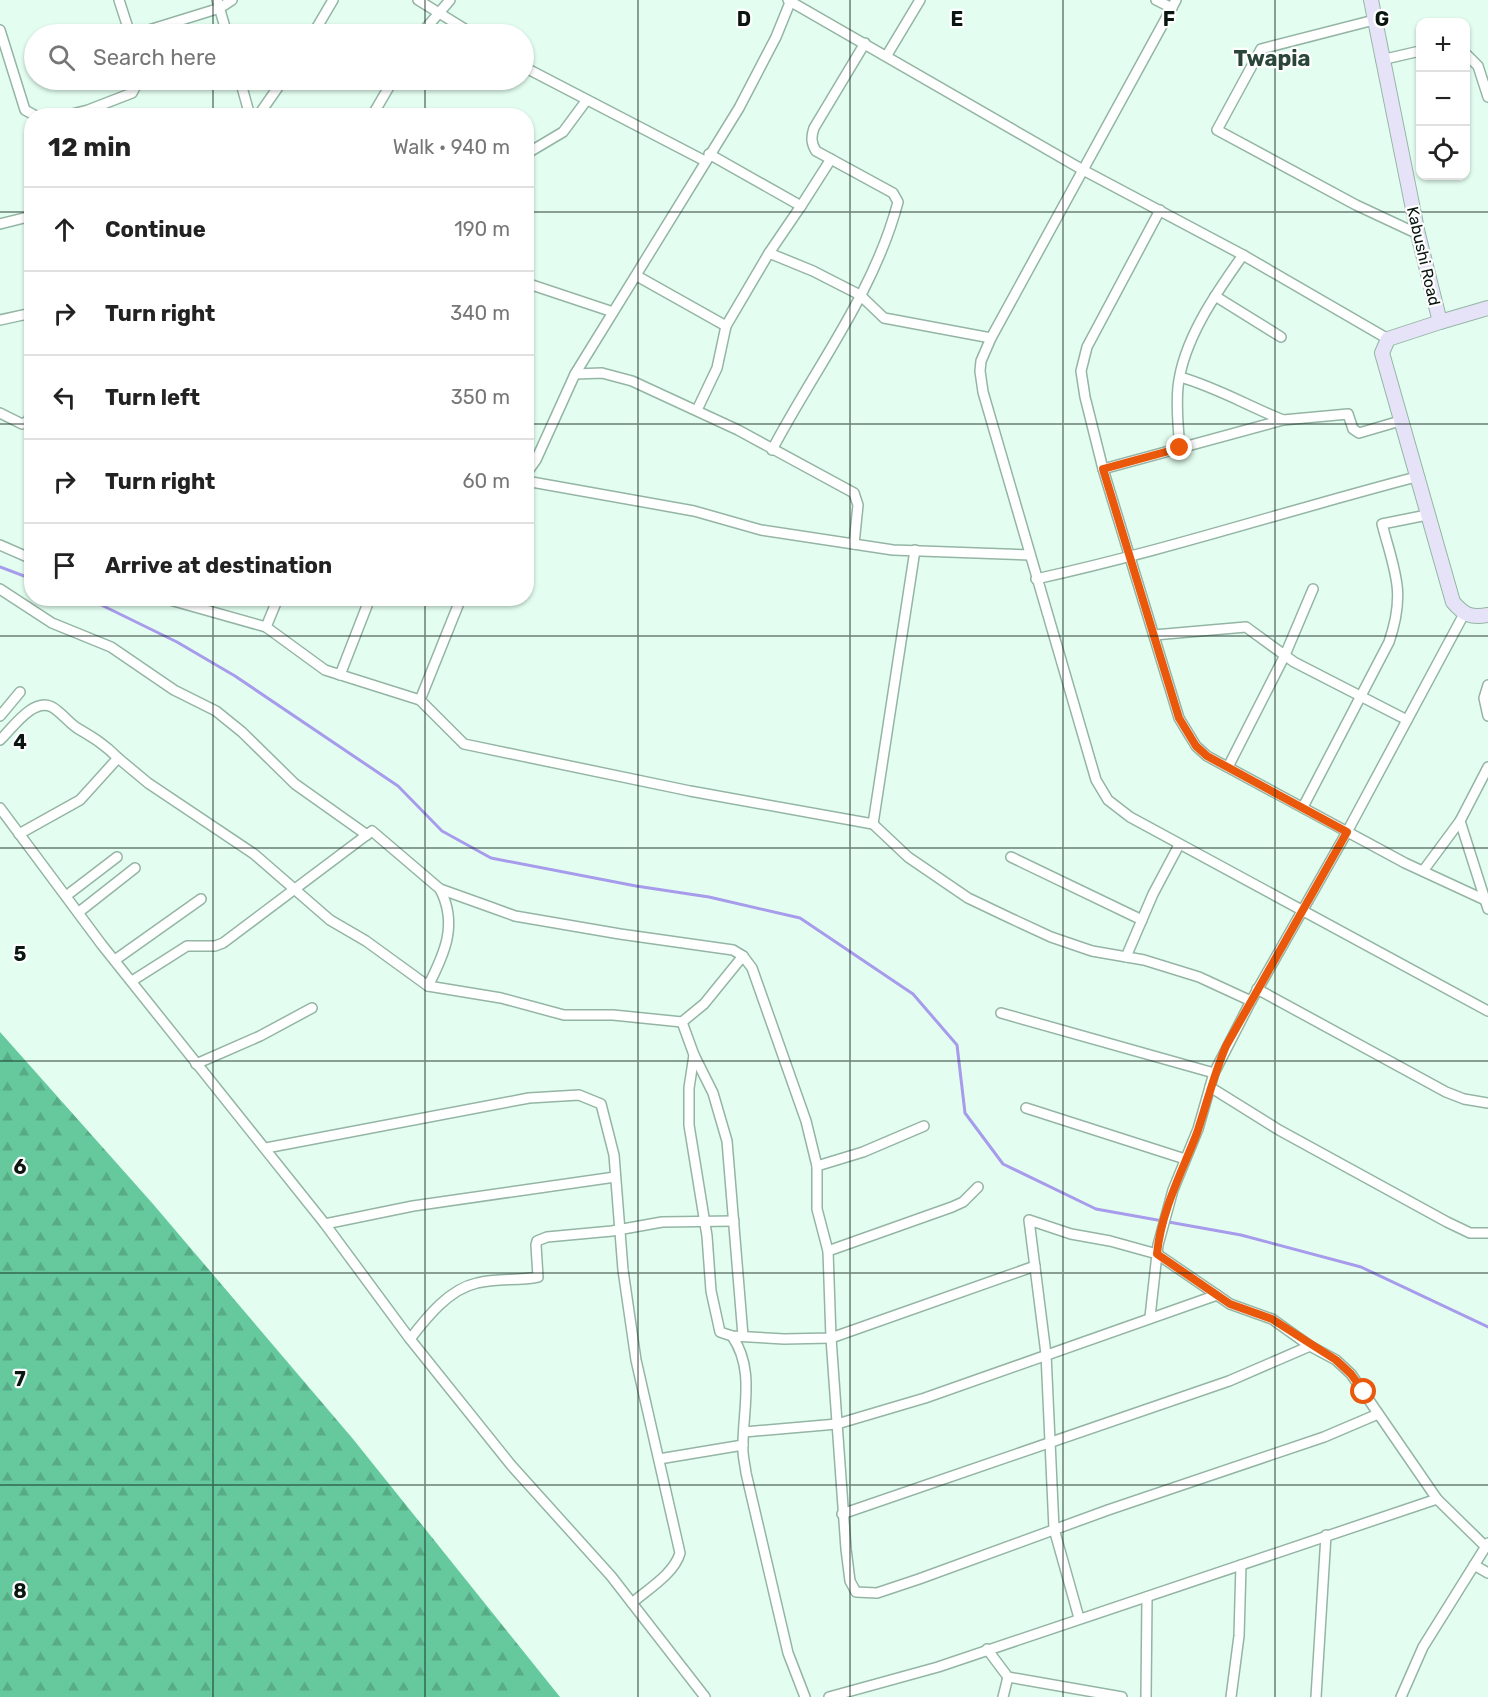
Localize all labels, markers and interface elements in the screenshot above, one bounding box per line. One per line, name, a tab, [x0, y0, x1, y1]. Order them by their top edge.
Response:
text: D	[737, 7, 751, 31]
text: E	[951, 7, 963, 31]
text: F	[1163, 7, 1175, 31]
text: G	[1375, 7, 1389, 31]
map controls	[1416, 18, 1470, 180]
button: +	[1416, 18, 1470, 72]
search box	[24, 24, 534, 90]
icon: search	[45, 41, 78, 74]
text: Search here	[93, 44, 216, 71]
district label: Twapia	[1233, 45, 1311, 72]
button: −	[1416, 72, 1470, 126]
button: locate	[1416, 126, 1470, 180]
text: 12 min	[48, 132, 131, 163]
text: Walk · 940 m	[393, 135, 510, 159]
street label: Kabushi Road	[1403, 205, 1444, 308]
icon: ahead	[48, 213, 81, 246]
text: Continue	[105, 216, 206, 243]
text: 190 m	[454, 217, 510, 241]
icon: right	[48, 297, 81, 330]
text: Turn right	[105, 300, 215, 327]
text: 340 m	[450, 301, 510, 325]
icon: left	[48, 381, 81, 414]
text: Turn left	[105, 384, 200, 411]
text: 350 m	[451, 385, 510, 409]
route end	[1166, 434, 1192, 460]
icon: right	[48, 465, 81, 498]
text: Turn right	[105, 468, 215, 495]
text: 60 m	[463, 469, 510, 493]
icon: arrive	[48, 549, 81, 582]
text: Arrive at destination	[105, 552, 332, 579]
text: 4	[13, 730, 27, 754]
text: 5	[14, 942, 27, 966]
text: 6	[13, 1155, 27, 1179]
text: 7	[14, 1367, 26, 1391]
route start	[1350, 1378, 1376, 1404]
text: 8	[13, 1579, 27, 1603]

